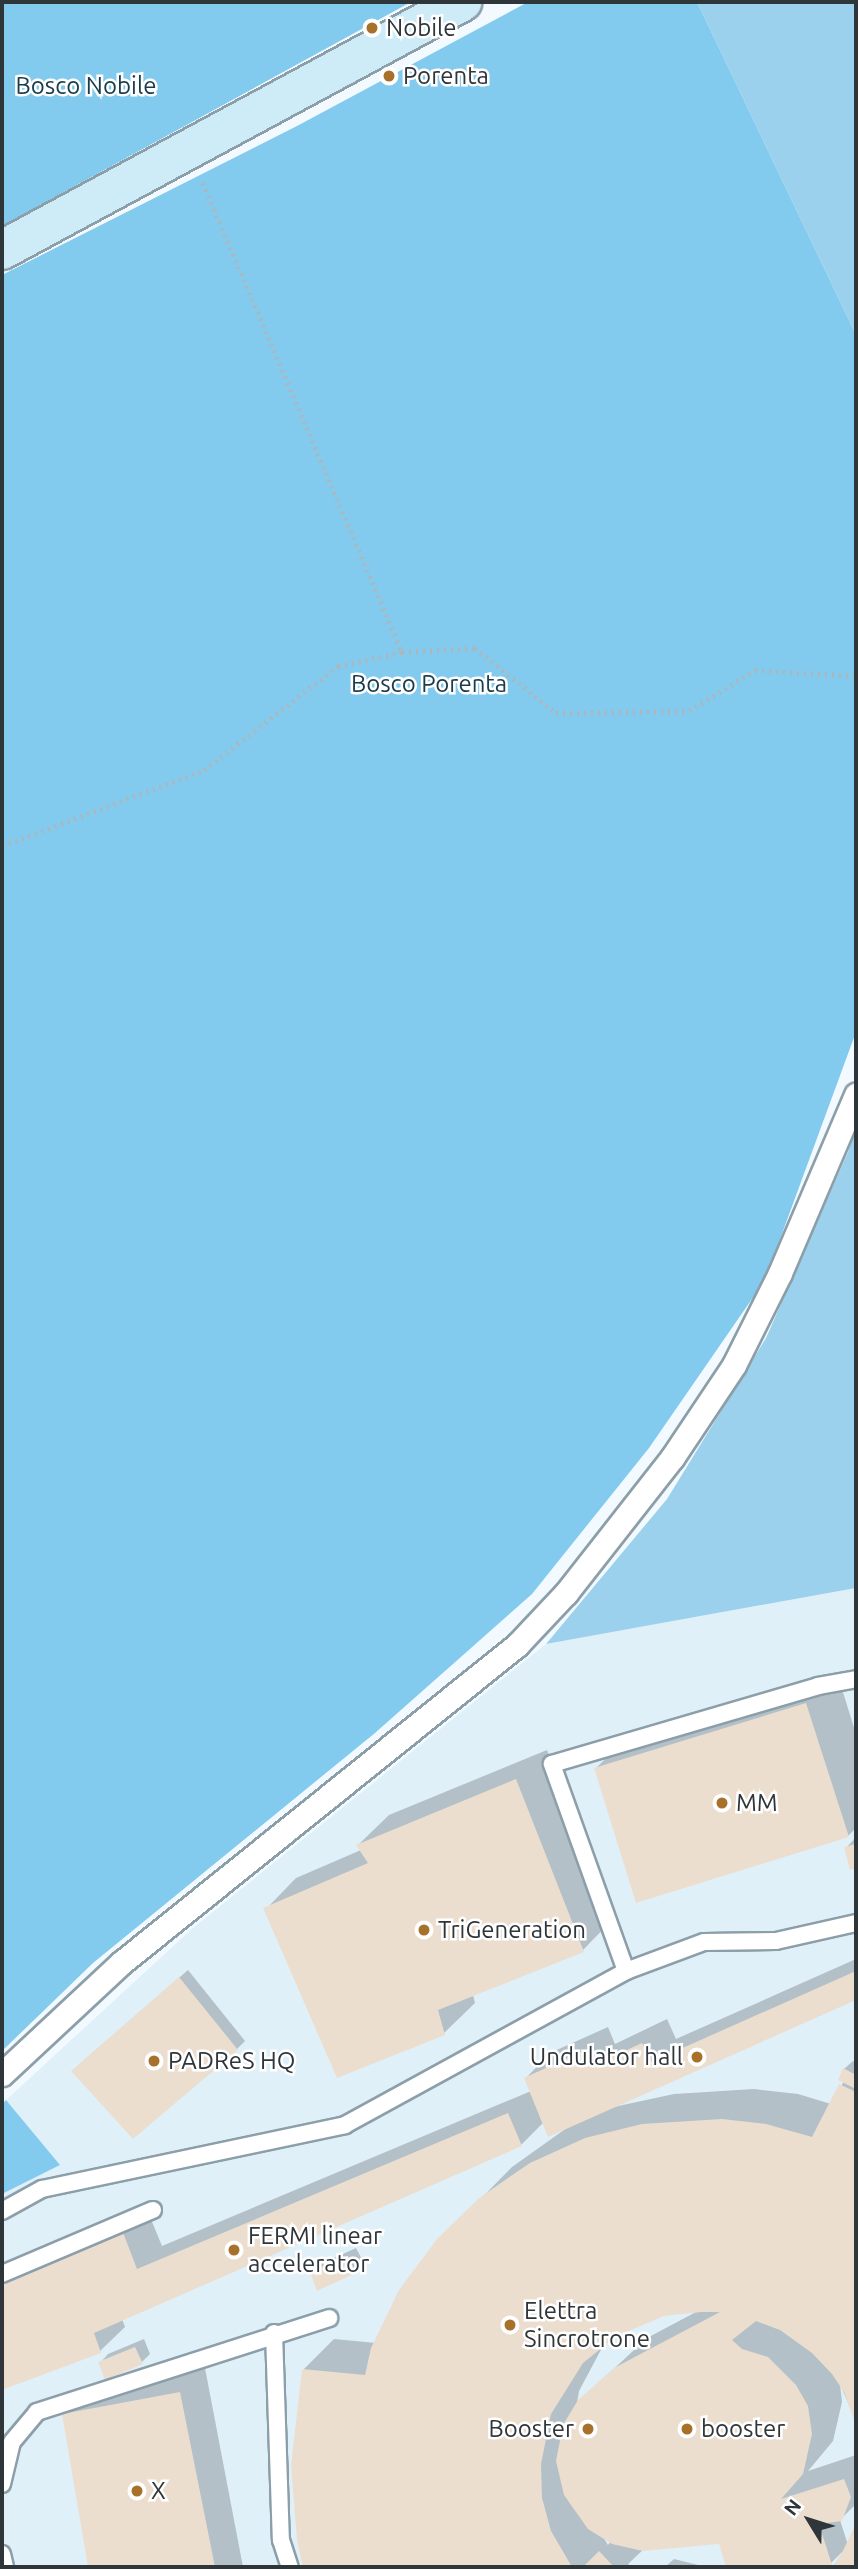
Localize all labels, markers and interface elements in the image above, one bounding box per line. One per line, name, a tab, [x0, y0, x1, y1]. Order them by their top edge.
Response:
place label: Nobile	[386, 14, 457, 42]
marker: Nobile	[364, 20, 380, 36]
place label: Porenta	[403, 62, 489, 90]
marker: Porenta	[381, 68, 397, 84]
park label: Bosco Nobile	[16, 72, 156, 100]
park label: Bosco Porenta	[351, 670, 507, 698]
place label: MM	[736, 1789, 778, 1817]
marker: MM	[714, 1795, 730, 1811]
place label: TriGeneration	[438, 1916, 586, 1944]
marker: TriGeneration	[416, 1922, 432, 1938]
place label: Undulator hall	[530, 2043, 683, 2071]
place label: PADReS HQ	[168, 2047, 295, 2075]
marker: Undulator hall	[689, 2049, 705, 2065]
marker: PADReS HQ	[146, 2053, 162, 2069]
place label: FERMI linear accelerator	[248, 2222, 382, 2278]
marker: FERMI linear accelerator	[226, 2242, 242, 2258]
place label: Elettra Sincrotrone	[524, 2297, 650, 2353]
marker: Elettra Sincrotrone	[502, 2317, 518, 2333]
place label: Booster	[489, 2415, 574, 2443]
place label: booster	[701, 2415, 785, 2443]
marker: Booster	[580, 2421, 596, 2437]
marker: booster	[679, 2421, 695, 2437]
place label: X	[151, 2477, 166, 2505]
marker: X	[129, 2483, 145, 2499]
north arrow	[774, 2485, 844, 2555]
text: N	[779, 2495, 805, 2519]

